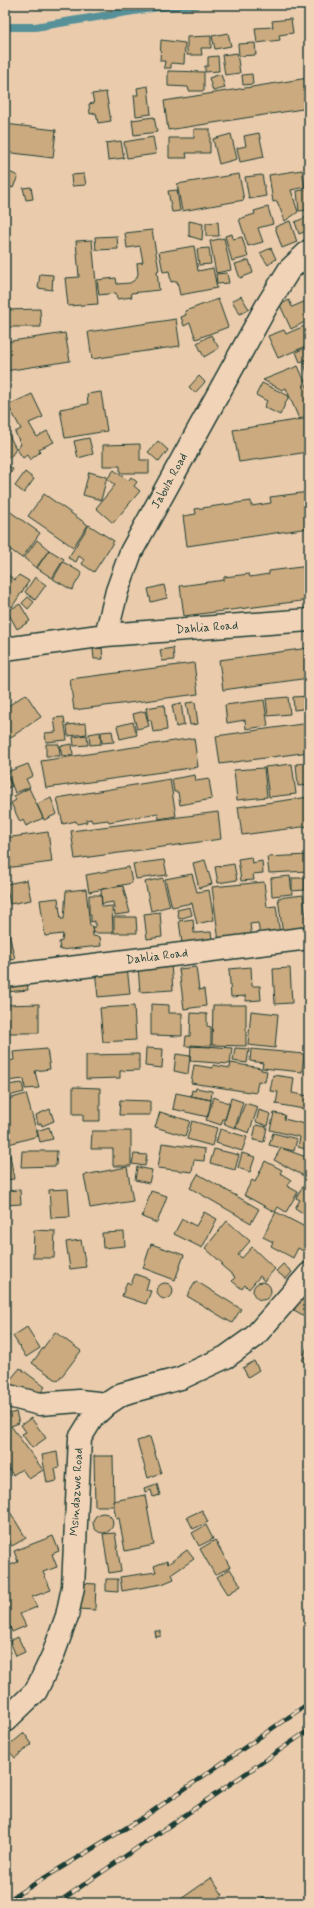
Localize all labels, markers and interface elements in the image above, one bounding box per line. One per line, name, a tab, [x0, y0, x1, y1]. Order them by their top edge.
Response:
street label: Jabula Road	[148, 450, 192, 512]
street label: Dahlia Road	[175, 618, 239, 638]
street label: Dahlia Road	[125, 945, 189, 969]
street label: Msindazwe Road	[67, 1448, 87, 1536]

